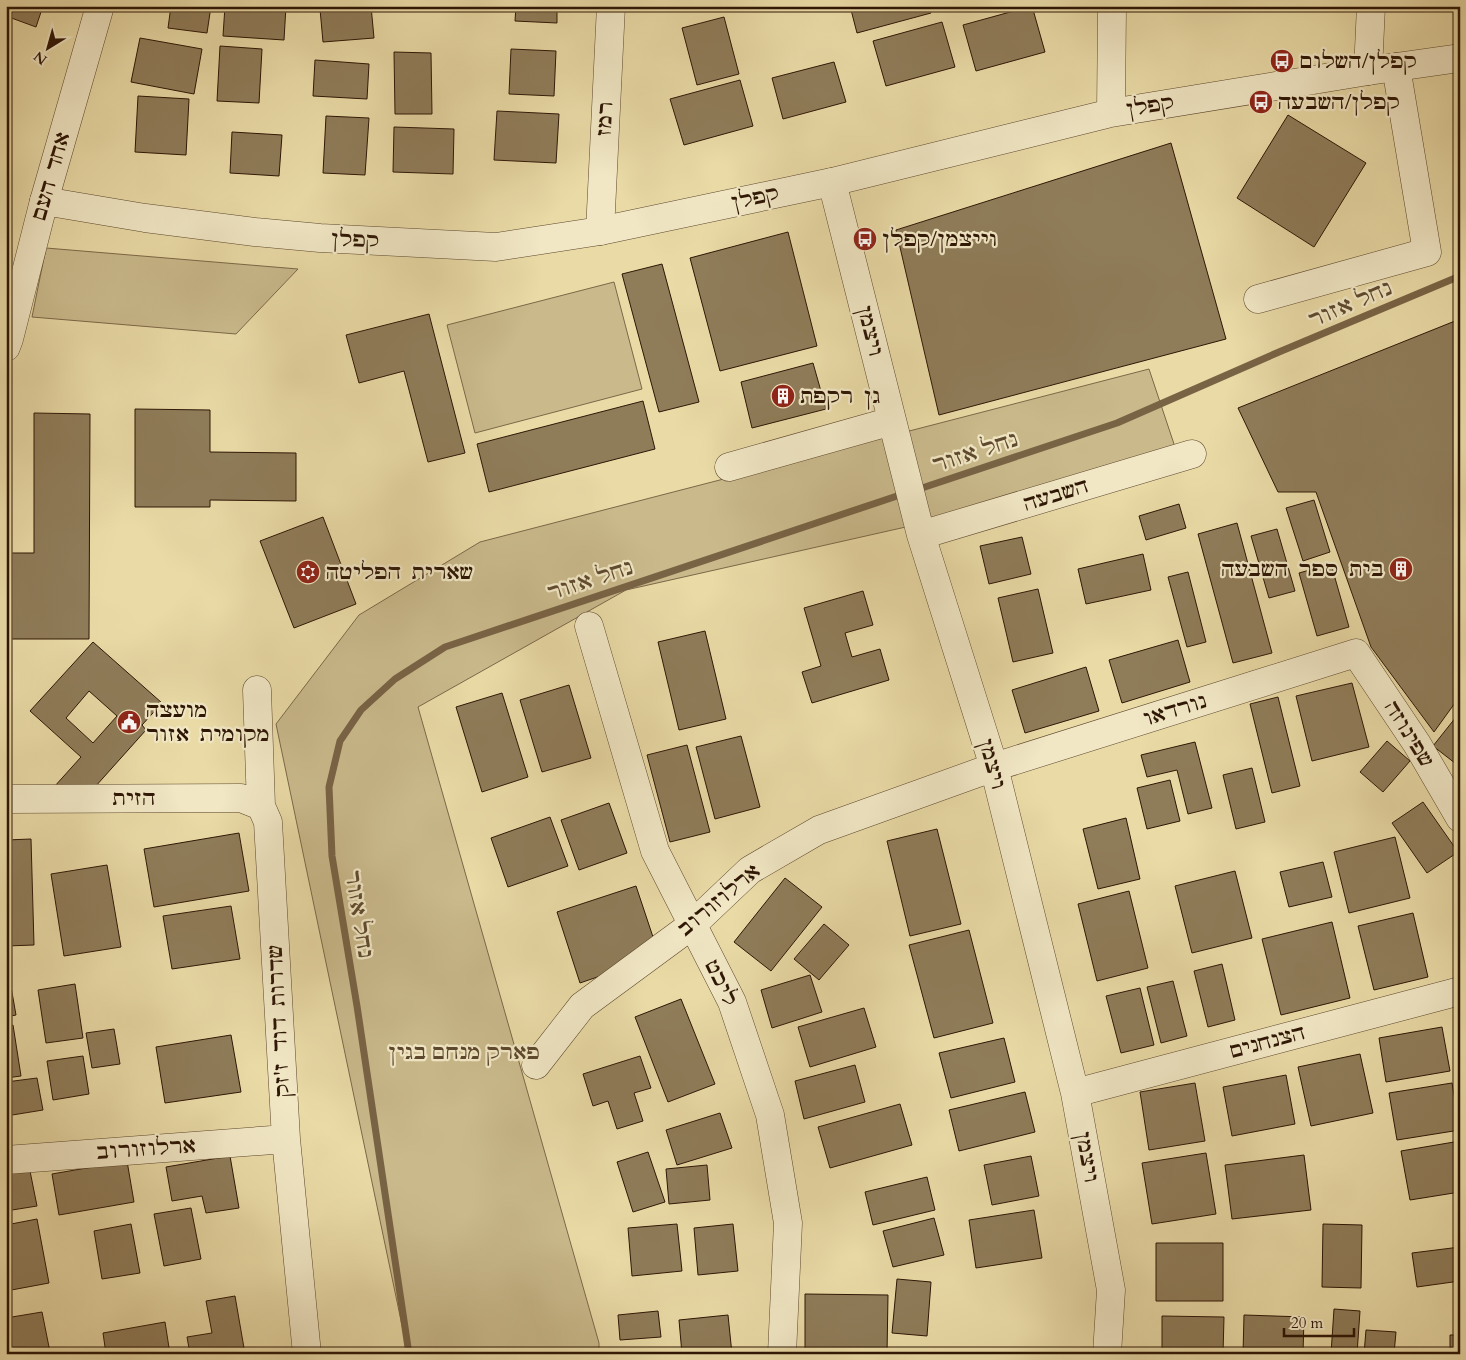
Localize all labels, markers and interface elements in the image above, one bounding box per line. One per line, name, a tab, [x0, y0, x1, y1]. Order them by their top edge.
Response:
north arrow	[22, 22, 72, 72]
text: N	[30, 47, 51, 69]
place label: קפלן/השלום	[1300, 47, 1417, 76]
bus stop icon: קפלן/השלום	[1269, 48, 1295, 74]
street label: קפלן	[1124, 88, 1176, 124]
place label: קפלן/השבעה	[1278, 88, 1400, 117]
bus stop icon: קפלן/השבעה	[1248, 89, 1274, 115]
street label: רמז	[590, 101, 620, 137]
street label: אחד העם	[25, 129, 77, 223]
street label: קפלן	[728, 179, 782, 217]
street label: קפלן	[330, 224, 380, 256]
place label: וייצמן/קפלן	[882, 225, 997, 254]
bus stop icon: וייצמן/קפלן	[852, 226, 878, 252]
water label: נחל אזור	[1304, 273, 1396, 335]
street label: ויצמן	[850, 302, 890, 360]
place label: גן רקפת	[800, 382, 881, 411]
building icon: גן רקפת	[770, 383, 796, 409]
water label: נחל אזור	[928, 424, 1022, 480]
street label: השבעה	[1020, 471, 1092, 519]
water label: נחל אזור	[543, 552, 637, 608]
place label: בית ספר השבעה	[1221, 555, 1384, 584]
building icon: בית ספר השבעה	[1388, 556, 1414, 582]
place label: שארית הפליטה	[326, 558, 473, 587]
synagogue icon: שארית הפליטה	[295, 559, 321, 585]
street label: נורדאו	[1140, 687, 1210, 733]
street label: שפינוזה	[1377, 695, 1441, 773]
place label: מועצה מקומית אזור	[146, 696, 270, 749]
public building icon: מועצה מקומית אזור	[116, 709, 142, 735]
street label: ויצמן	[971, 735, 1013, 793]
street label: הזית	[112, 784, 156, 813]
street label: ארלוזורוב	[671, 857, 767, 943]
water label: נחל אזור	[337, 868, 381, 960]
street label: שדרות דוד ז'זק	[261, 944, 297, 1098]
street label: ליכט	[697, 955, 745, 1011]
street label: הצנחנים	[1226, 1018, 1308, 1066]
park label: פארק מנחם בגין	[388, 1038, 540, 1067]
street label: ויצמן	[1068, 1129, 1106, 1185]
street label: ארלוזורוב	[95, 1131, 197, 1167]
scale bar	[1284, 1305, 1354, 1337]
text: 20 m	[1291, 1313, 1323, 1333]

